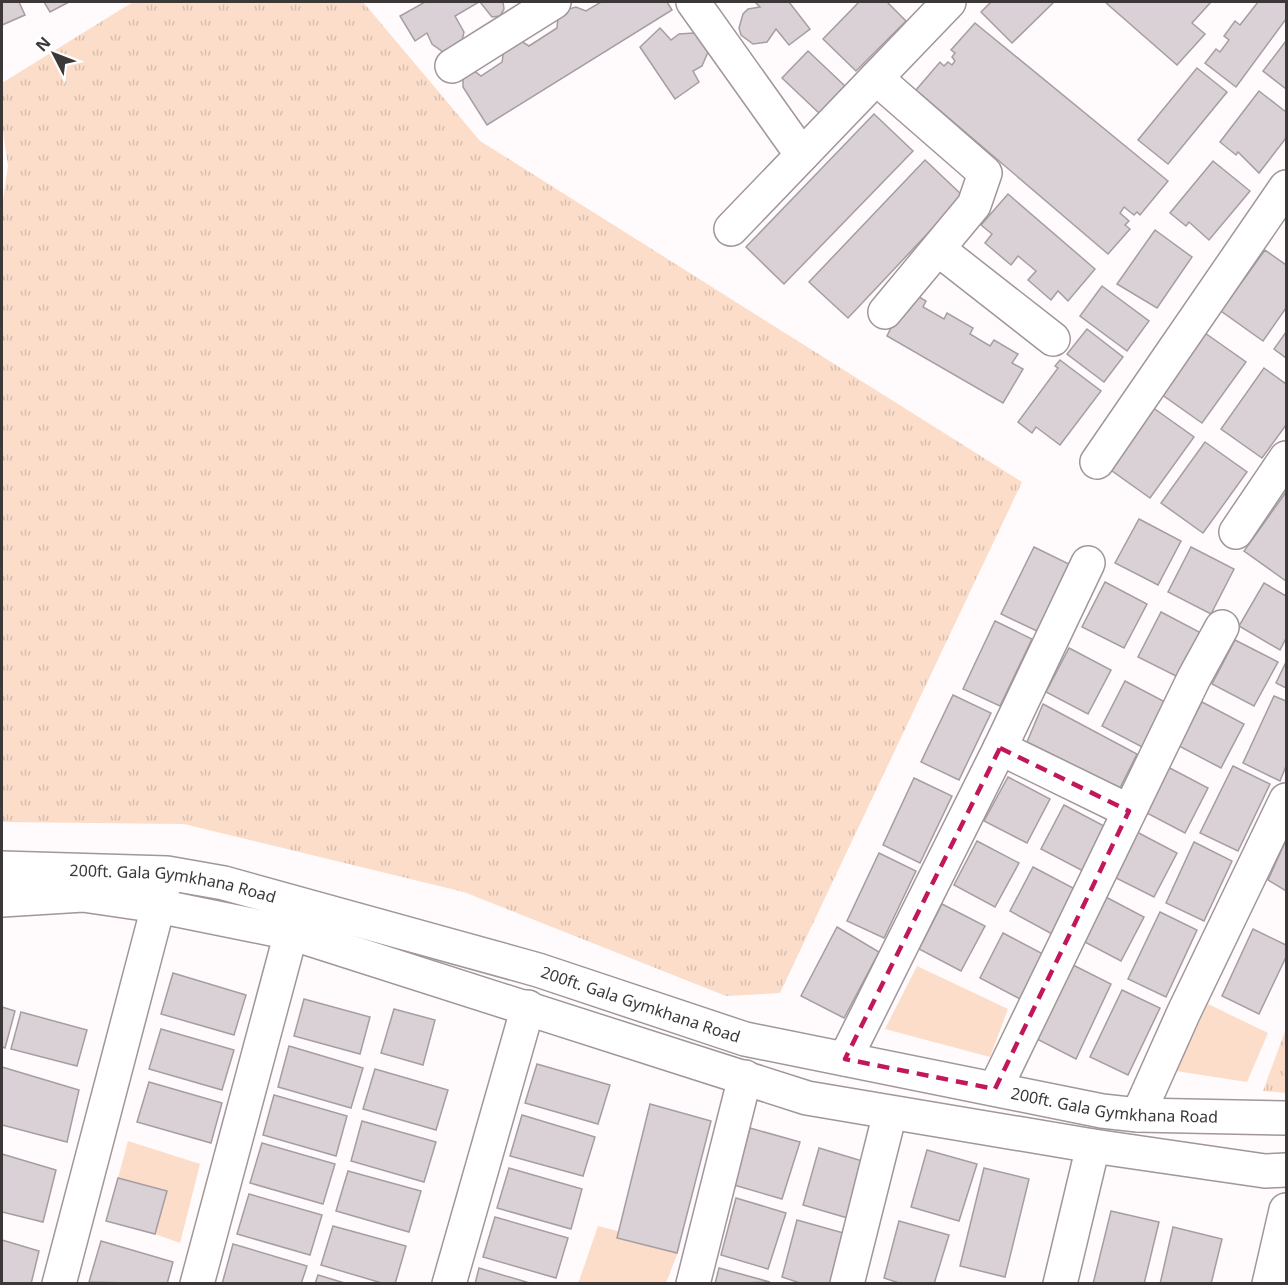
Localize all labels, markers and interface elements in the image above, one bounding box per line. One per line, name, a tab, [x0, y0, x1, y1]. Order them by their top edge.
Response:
north arrow	[24, 24, 84, 84]
text: N	[30, 32, 55, 56]
street label: 200ft. Gala Gymkhana Road	[69, 859, 279, 908]
street label: 200ft. Gala Gymkhana Road	[538, 961, 743, 1048]
street label: 200ft. Gala Gymkhana Road	[1009, 1082, 1218, 1128]

